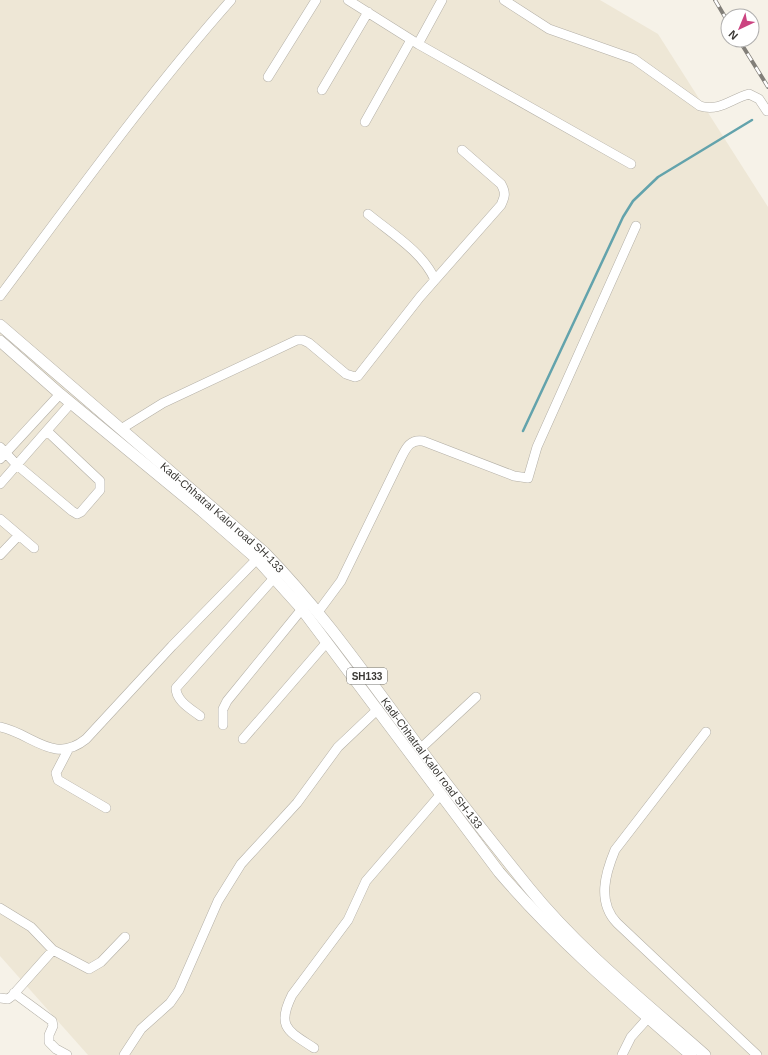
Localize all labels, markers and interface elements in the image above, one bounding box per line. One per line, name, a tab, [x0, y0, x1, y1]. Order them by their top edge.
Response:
north arrow	[720, 8, 760, 48]
text: N	[726, 28, 740, 42]
street label: Kadi-Chhatral Kalol road SH-133	[158, 460, 286, 575]
road number: SH133	[347, 668, 387, 684]
street label: Kadi-Chhatral Kalol road SH-133	[379, 695, 485, 831]

